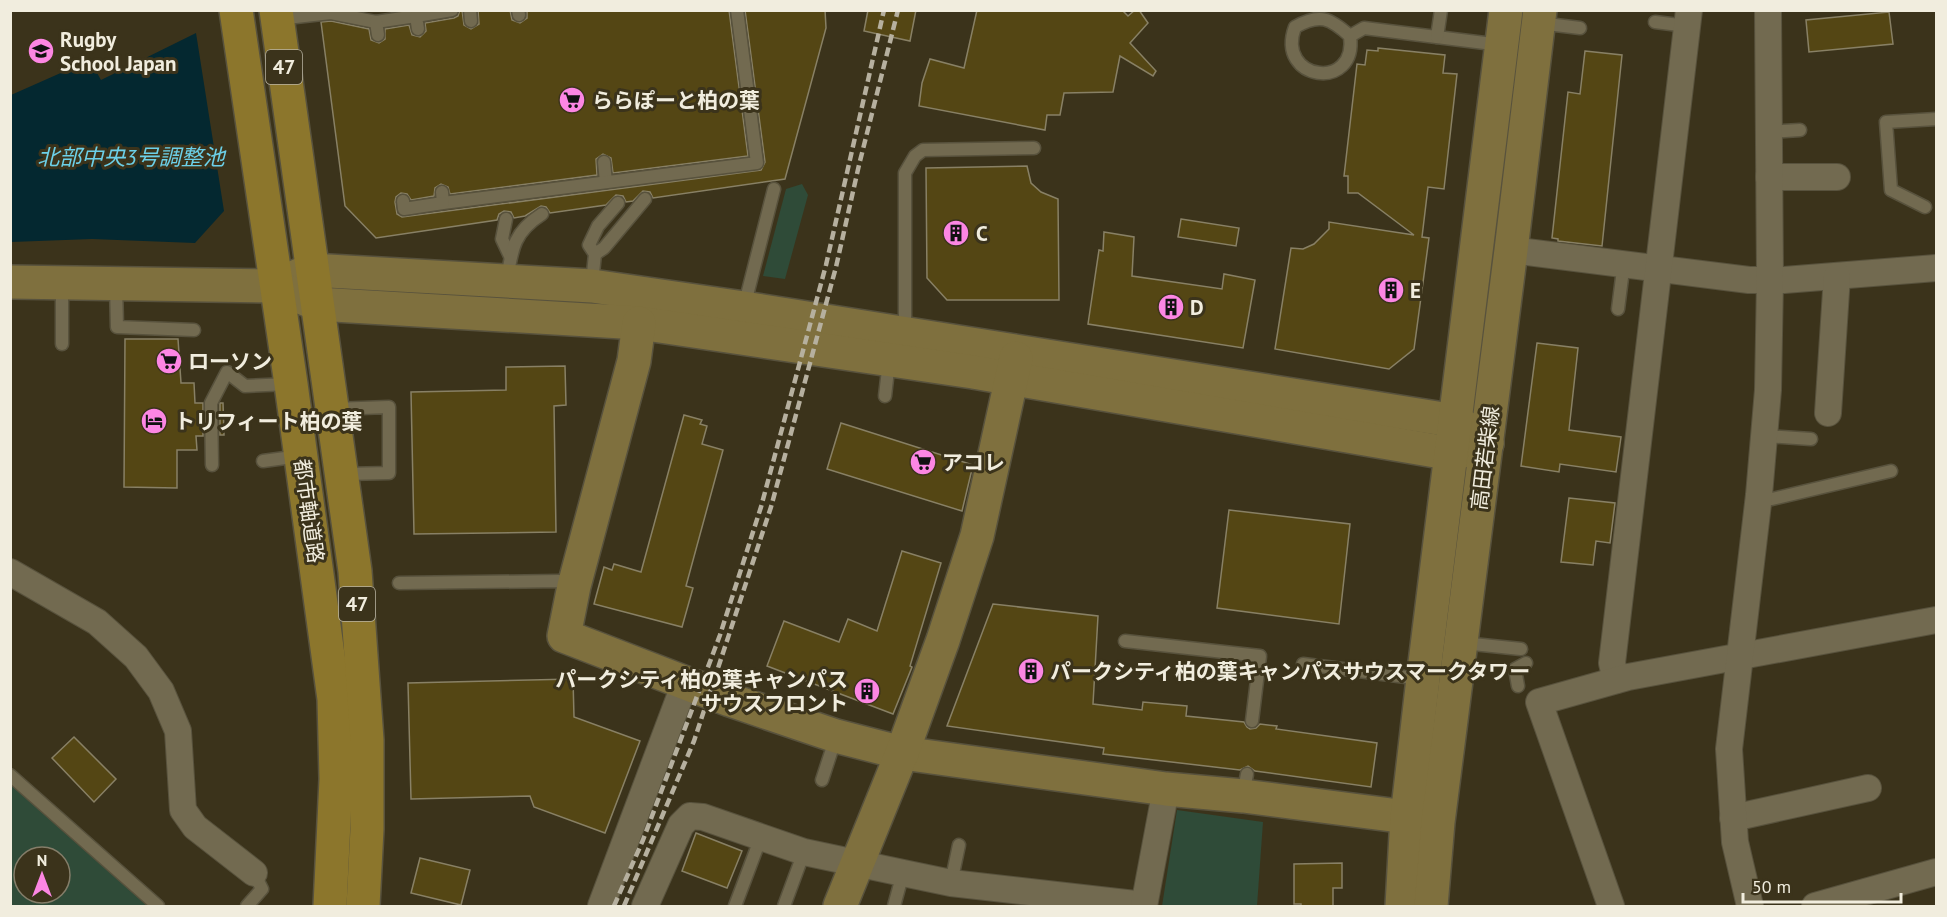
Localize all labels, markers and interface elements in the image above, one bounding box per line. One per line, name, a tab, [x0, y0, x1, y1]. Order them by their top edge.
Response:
place label: Rugby School Japan	[60, 26, 176, 77]
school or university icon: Rugby School Japan	[26, 36, 56, 66]
road number: 47	[266, 50, 302, 84]
supermarket icon: ららぽーと柏の葉	[557, 85, 587, 115]
place label: ららぽーと柏の葉	[592, 87, 760, 114]
water label: 北部中央3号調整池	[37, 143, 227, 171]
building icon: C	[941, 218, 971, 248]
place label: C	[976, 220, 988, 247]
building icon: E	[1376, 275, 1406, 305]
place label: E	[1410, 277, 1421, 304]
building icon: D	[1156, 292, 1186, 322]
place label: D	[1190, 294, 1204, 321]
supermarket icon: ローソン	[154, 346, 184, 376]
place label: ローソン	[188, 348, 272, 375]
street label: 高田若柴線	[1465, 404, 1505, 512]
hotel icon: トリフィート柏の葉	[139, 406, 169, 436]
place label: トリフィート柏の葉	[174, 408, 363, 435]
supermarket icon: アコレ	[908, 447, 938, 477]
place label: アコレ	[942, 449, 1005, 476]
street label: 都市軸道路	[288, 457, 330, 565]
road number: 47	[339, 587, 375, 621]
building icon: パークシティ柏の葉キャンパスサウスマークタワー	[1016, 656, 1046, 686]
place label: パークシティ柏の葉キャンパスサウスマークタワー	[1050, 658, 1530, 685]
place label: パークシティ柏の葉キャンパス サウスフロント	[555, 666, 848, 717]
building icon: パークシティ柏の葉キャンパス サウスフロント	[852, 676, 882, 706]
north arrow	[12, 845, 72, 905]
text: N	[37, 850, 47, 870]
scale bar	[1743, 866, 1900, 904]
text: 50 m	[1752, 875, 1791, 898]

